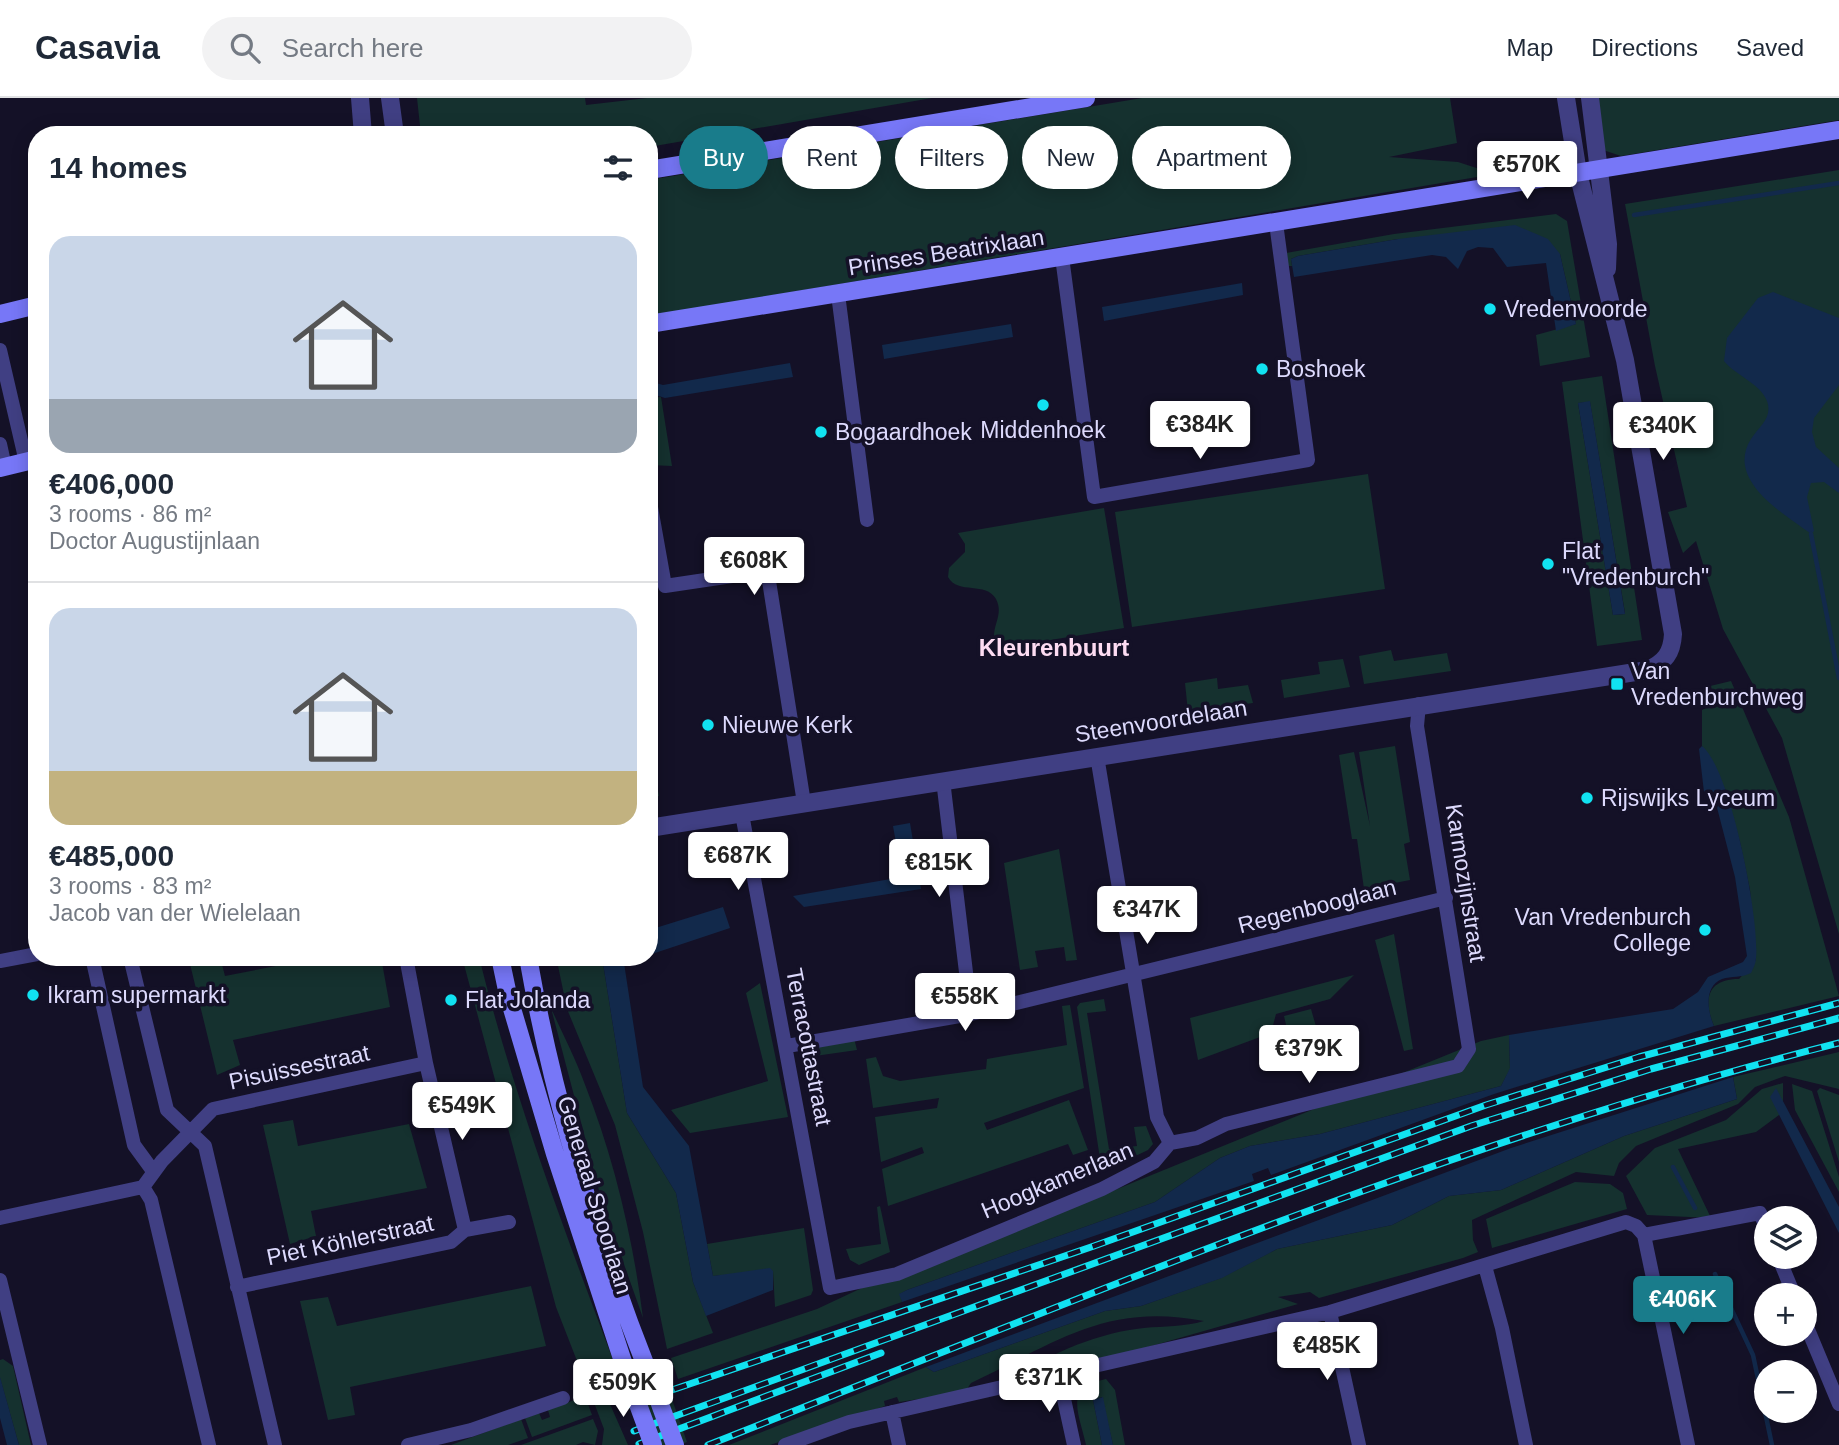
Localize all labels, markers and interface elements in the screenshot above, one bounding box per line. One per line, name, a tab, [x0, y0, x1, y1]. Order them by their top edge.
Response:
search box	[202, 17, 692, 80]
text: Casavia	[35, 29, 160, 66]
icon: search	[226, 29, 264, 67]
text: Search here	[282, 33, 423, 63]
text: Map	[1507, 34, 1553, 61]
text: Directions	[1591, 34, 1698, 61]
text: Saved	[1736, 34, 1804, 61]
chip: Buy	[679, 126, 768, 189]
chip: Rent	[782, 126, 881, 189]
chip: Filters	[895, 126, 1008, 189]
chip: New	[1022, 126, 1118, 189]
chip: Apartment	[1132, 126, 1291, 189]
pin: €570K	[1478, 141, 1576, 201]
icon: filters	[599, 149, 637, 187]
text: 14 homes	[49, 151, 187, 184]
text: €570K	[1493, 151, 1561, 177]
street label: Prinses Beatrixlaan	[846, 224, 1046, 280]
icon: home	[280, 282, 406, 408]
place label: Vredenvoorde	[1504, 296, 1648, 322]
marker: Vredenvoorde	[1482, 301, 1498, 317]
place label: Boshoek	[1276, 356, 1366, 382]
marker: Boshoek	[1254, 361, 1270, 377]
marker: Middenhoek	[1035, 397, 1051, 413]
pin: €384K	[1151, 402, 1249, 461]
pin: €340K	[1614, 402, 1712, 462]
text: €384K	[1166, 411, 1234, 437]
text: €340K	[1629, 412, 1697, 438]
place label: Middenhoek	[980, 417, 1106, 443]
place label: Bogaardhoek	[835, 419, 972, 445]
marker: Bogaardhoek	[813, 424, 829, 440]
text: €406,000	[49, 467, 174, 500]
text: 3 rooms · 86 m²	[49, 501, 211, 527]
text: Doctor Augustijnlaan	[49, 528, 260, 554]
pin: €608K	[705, 538, 803, 597]
place label: Flat "Vredenburch"	[1562, 538, 1709, 590]
text: €608K	[720, 547, 788, 573]
marker: Flat "Vredenburch"	[1540, 556, 1556, 572]
district label: Kleurenbuurt	[979, 634, 1129, 661]
icon: home	[280, 654, 406, 780]
place label: Van Vredenburchweg	[1631, 658, 1804, 710]
marker: Van Vredenburchweg	[1609, 676, 1625, 692]
street label: Steenvoordelaan	[1073, 695, 1249, 747]
place label: Nieuwe Kerk	[722, 712, 853, 738]
marker: Nieuwe Kerk	[700, 717, 716, 733]
place label: Rijswijks Lyceum	[1601, 785, 1775, 811]
marker: Rijswijks Lyceum	[1579, 790, 1595, 806]
street label: Karmozijnstraat	[1441, 802, 1491, 965]
pin: €687K	[689, 832, 787, 892]
text: €485,000	[49, 839, 174, 872]
pin: €815K	[890, 840, 988, 899]
text: €687K	[704, 842, 772, 868]
text: €815K	[905, 849, 973, 875]
text: 3 rooms · 83 m²	[49, 873, 211, 899]
street label: Regenbooglaan	[1235, 874, 1399, 938]
pin: €347K	[1098, 886, 1196, 946]
text: €347K	[1113, 896, 1181, 922]
text: Jacob van der Wielelaan	[49, 900, 301, 926]
place label: Van Vredenburch College	[1515, 904, 1691, 956]
marker: Van Vredenburch College	[1697, 922, 1713, 938]
street label: Terracottastraat	[781, 966, 837, 1129]
pin: €558K	[916, 974, 1014, 1033]
place label: Ikram supermarkt	[47, 982, 227, 1008]
text: €558K	[931, 983, 999, 1009]
marker: Ikram supermarkt	[25, 987, 41, 1003]
place label: Flat Jolanda	[465, 987, 591, 1013]
marker: Flat Jolanda	[443, 992, 459, 1008]
pin: €379K	[1260, 1026, 1358, 1085]
text: €379K	[1275, 1035, 1343, 1061]
street label: Pisuissestraat	[226, 1039, 372, 1095]
pin: €549K	[413, 1082, 511, 1142]
text: €549K	[428, 1092, 496, 1118]
street label: Generaal Spoorlaan	[552, 1093, 638, 1297]
street label: Hoogkamerlaan	[977, 1136, 1137, 1224]
map controls	[1754, 1206, 1817, 1423]
button: layers	[1754, 1206, 1817, 1269]
street label: Piet Köhlerstraat	[264, 1209, 436, 1270]
pin: €406K	[1634, 1276, 1732, 1336]
button: +	[1754, 1283, 1817, 1346]
text: €406K	[1649, 1286, 1717, 1312]
pin: €485K	[1278, 1322, 1376, 1382]
text: €485K	[1293, 1332, 1361, 1358]
pin: €371K	[1000, 1354, 1098, 1414]
pin: €509K	[574, 1360, 672, 1419]
button: −	[1754, 1360, 1817, 1423]
text: €371K	[1015, 1364, 1083, 1390]
text: €509K	[589, 1369, 657, 1395]

